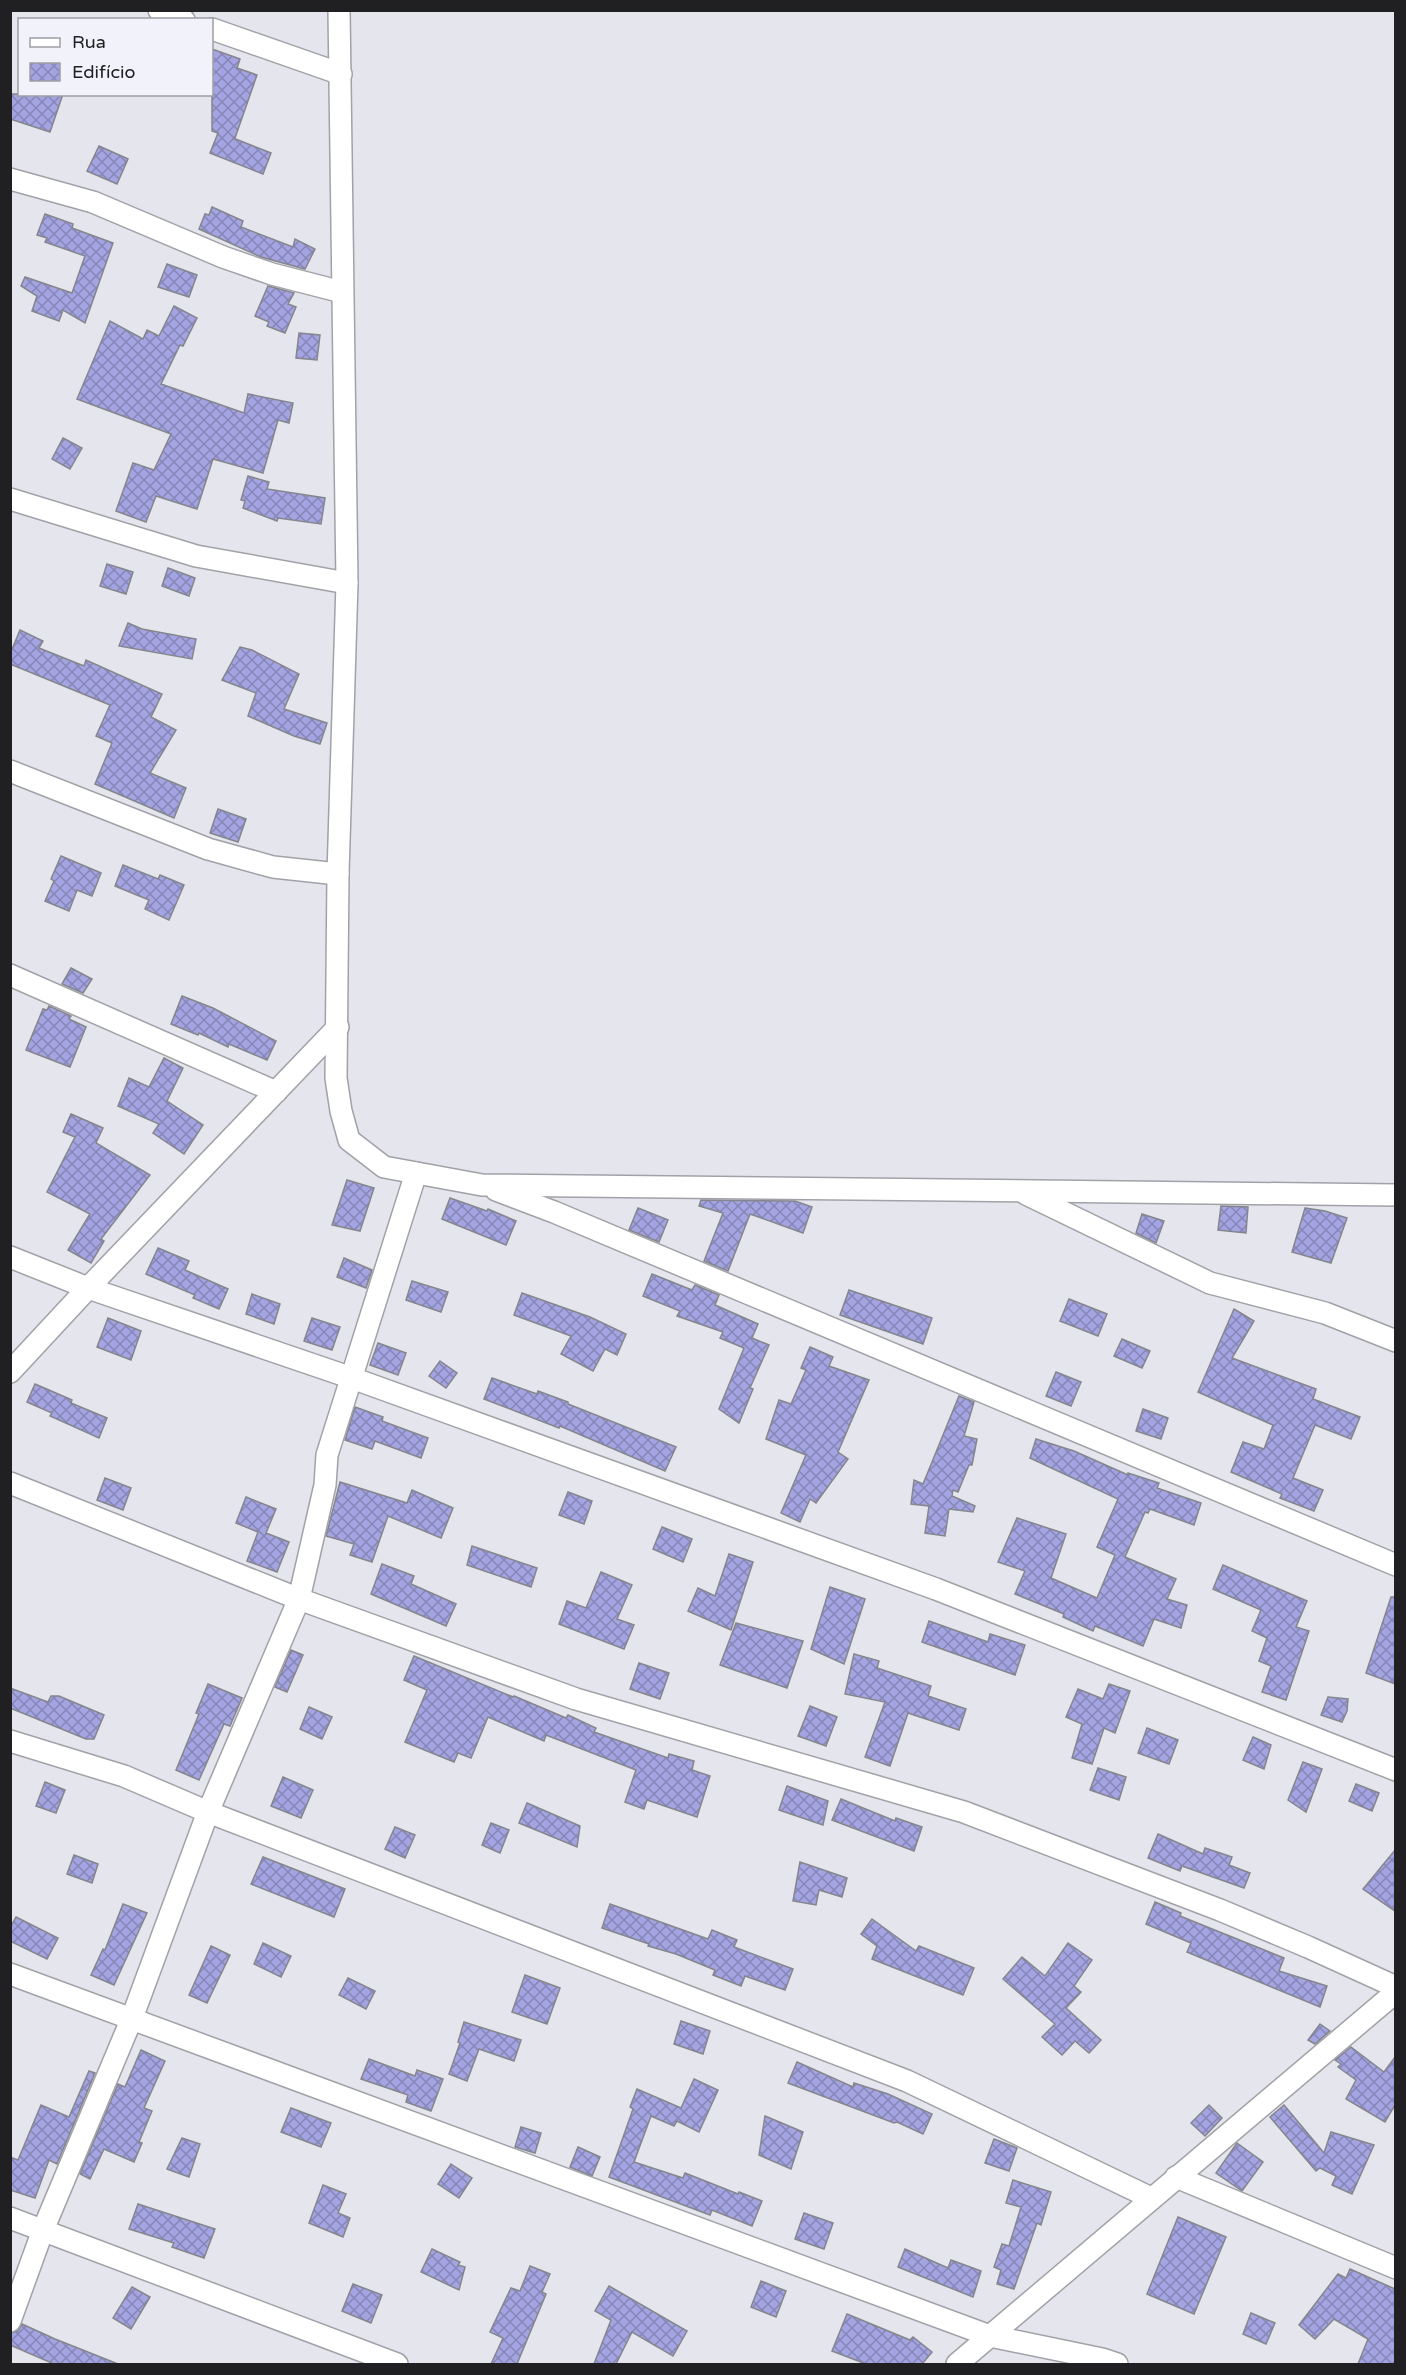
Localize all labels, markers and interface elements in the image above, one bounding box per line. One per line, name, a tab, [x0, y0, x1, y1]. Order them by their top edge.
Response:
legend	[18, 18, 213, 96]
text: Rua	[72, 31, 106, 53]
text: Edifício	[72, 61, 136, 83]

